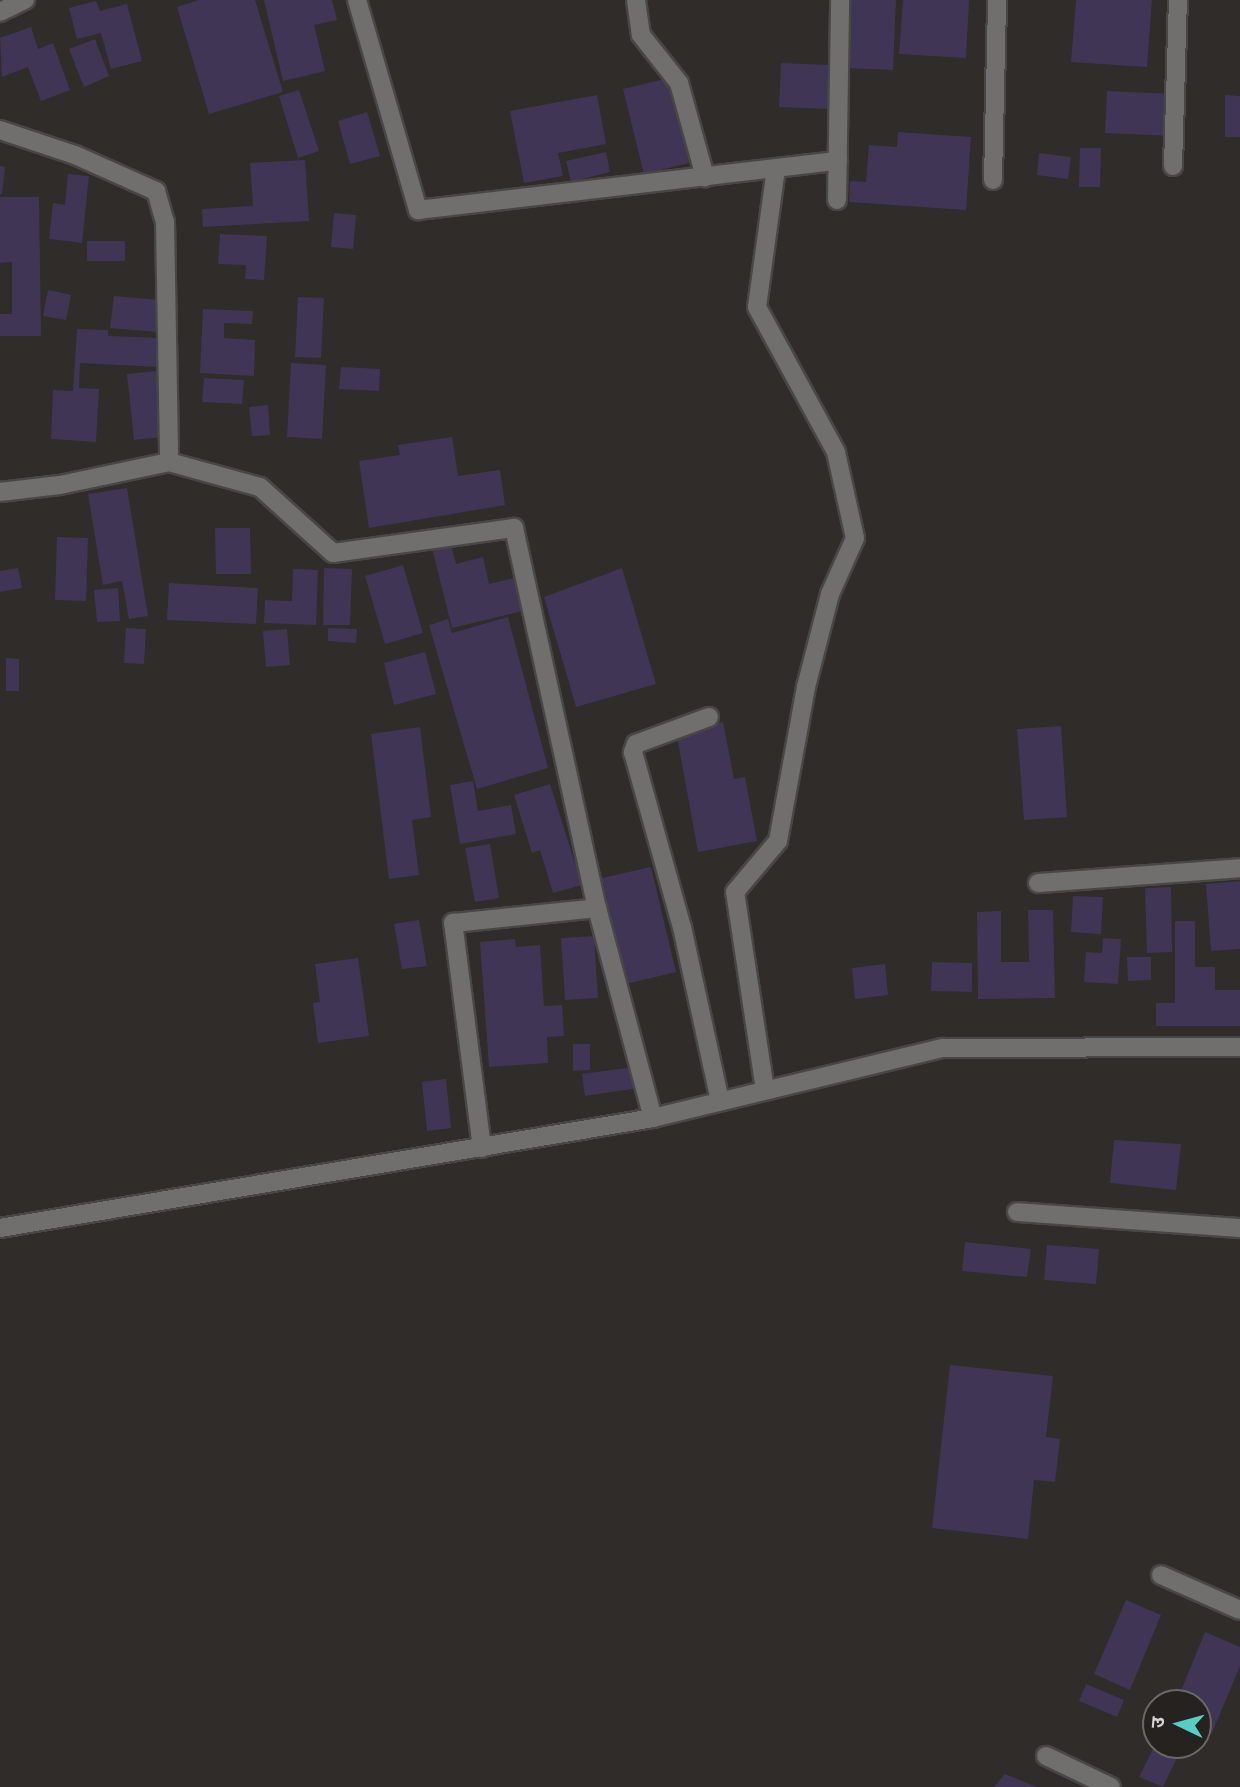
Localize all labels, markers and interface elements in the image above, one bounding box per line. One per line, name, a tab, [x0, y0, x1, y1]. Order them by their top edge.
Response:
north arrow	[1142, 1689, 1212, 1759]
text: उ	[1145, 1716, 1172, 1729]

